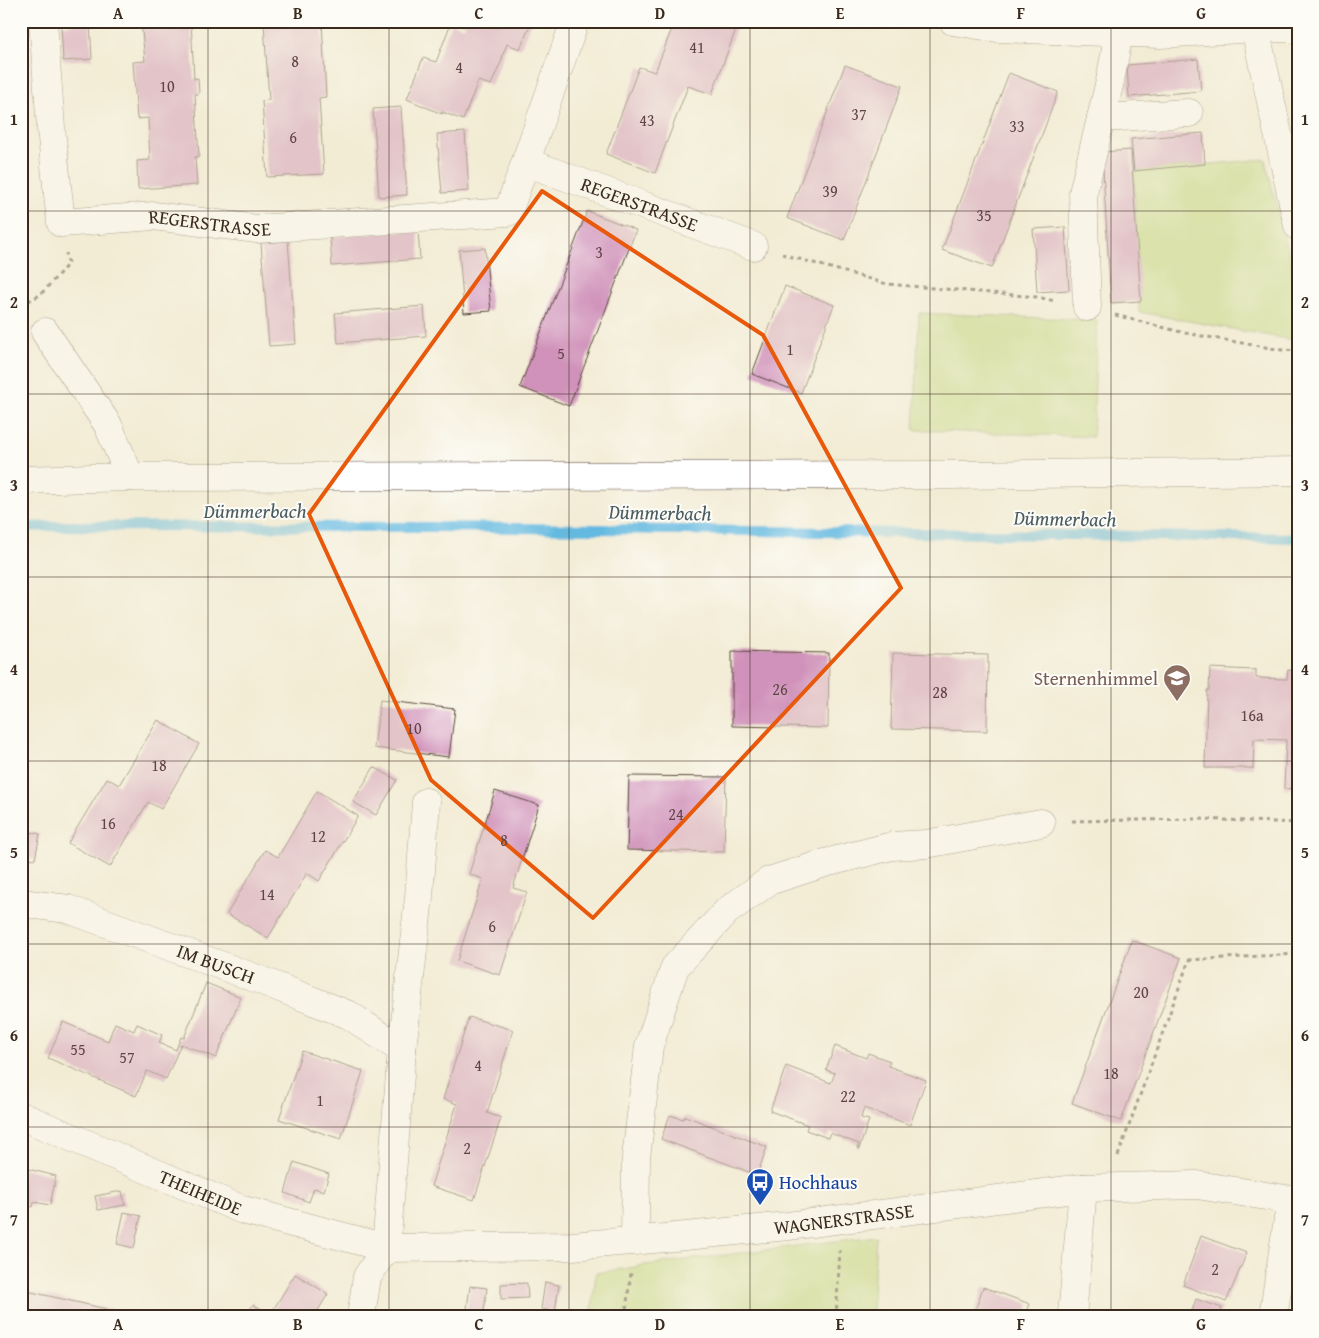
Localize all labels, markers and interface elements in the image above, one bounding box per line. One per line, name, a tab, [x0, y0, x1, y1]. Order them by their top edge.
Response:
text: A	[113, 1, 124, 25]
text: B	[293, 1, 303, 25]
text: C	[474, 1, 484, 25]
text: D	[655, 1, 665, 25]
text: E	[836, 1, 845, 25]
text: F	[1017, 1, 1025, 25]
text: G	[1196, 1, 1206, 25]
house number: 41	[689, 35, 705, 59]
house number: 8	[291, 49, 299, 73]
house number: 4	[455, 55, 463, 79]
house number: 10	[159, 74, 175, 98]
house number: 37	[851, 102, 867, 126]
text: 1	[10, 107, 18, 131]
text: 1	[1301, 107, 1309, 131]
house number: 43	[639, 108, 655, 132]
house number: 33	[1009, 114, 1025, 138]
house number: 6	[289, 125, 297, 149]
street label: REGERSTRASSE	[577, 170, 702, 239]
house number: 39	[822, 179, 838, 203]
street label: REGERSTRASSE	[147, 202, 272, 243]
house number: 35	[976, 203, 992, 227]
house number: 3	[595, 240, 603, 264]
text: 2	[10, 290, 18, 314]
text: 2	[1301, 290, 1309, 314]
house number: 1	[786, 337, 794, 361]
house number: 5	[557, 341, 565, 365]
text: 3	[10, 473, 18, 497]
text: 3	[1301, 473, 1309, 497]
water label: Dümmerbach	[203, 496, 306, 525]
water label: Dümmerbach	[607, 497, 712, 527]
water label: Dümmerbach	[1012, 503, 1117, 533]
text: 4	[10, 657, 18, 681]
text: 4	[1301, 657, 1309, 681]
school or university icon: Sternenhimmel	[1162, 663, 1192, 702]
place label: Sternenhimmel	[1034, 664, 1158, 692]
house number: 26	[772, 677, 788, 701]
house number: 28	[932, 680, 948, 704]
house number: 16a	[1241, 703, 1264, 727]
house number: 10	[406, 716, 422, 740]
house number: 18	[151, 753, 167, 777]
house number: 24	[668, 802, 684, 826]
house number: 16	[100, 811, 116, 835]
house number: 12	[310, 824, 326, 848]
house number: 8	[500, 828, 508, 852]
text: 5	[10, 840, 18, 864]
text: 5	[1301, 840, 1309, 864]
house number: 14	[259, 882, 275, 906]
house number: 6	[488, 914, 496, 938]
street label: IM BUSCH	[173, 936, 259, 991]
house number: 20	[1133, 980, 1149, 1004]
text: 6	[10, 1023, 18, 1047]
text: 6	[1301, 1023, 1309, 1047]
house number: 55	[70, 1037, 86, 1061]
house number: 57	[119, 1045, 135, 1069]
house number: 4	[474, 1053, 482, 1077]
house number: 18	[1103, 1061, 1119, 1085]
house number: 22	[840, 1084, 856, 1108]
house number: 1	[316, 1088, 324, 1112]
house number: 2	[463, 1136, 471, 1160]
street label: THEIHEIDE	[155, 1162, 247, 1222]
bus stop icon: Hochhaus	[745, 1167, 775, 1206]
place label: Hochhaus	[779, 1168, 858, 1196]
street label: WAGNERSTRASSE	[772, 1196, 916, 1241]
text: 7	[10, 1207, 18, 1231]
text: 7	[1301, 1207, 1309, 1231]
house number: 2	[1211, 1257, 1219, 1281]
text: A	[113, 1312, 124, 1336]
text: B	[293, 1312, 303, 1336]
text: C	[474, 1312, 484, 1336]
text: D	[655, 1312, 665, 1336]
text: E	[836, 1312, 845, 1336]
text: F	[1017, 1312, 1025, 1336]
text: G	[1196, 1312, 1206, 1336]

